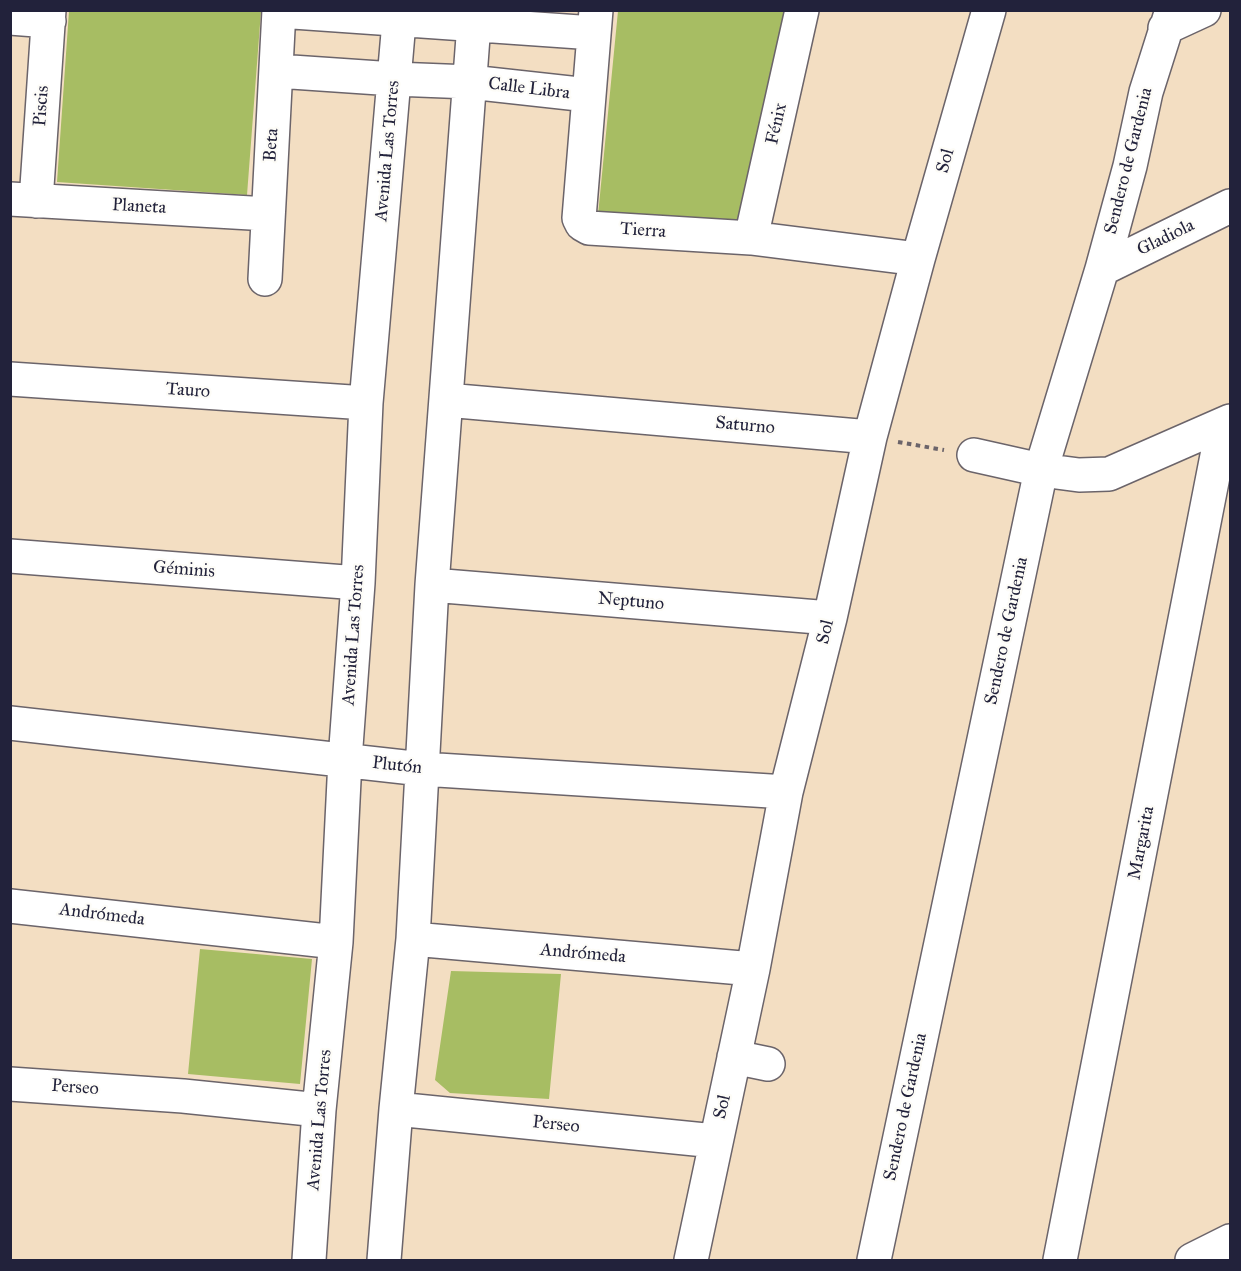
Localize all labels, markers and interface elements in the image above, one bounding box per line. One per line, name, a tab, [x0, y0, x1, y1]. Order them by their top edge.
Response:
street label: Calle Libra	[487, 73, 571, 105]
street label: Avenida Las Torres	[371, 80, 405, 222]
street label: Piscis	[30, 85, 54, 127]
street label: Sendero de Gardenia	[1100, 85, 1158, 237]
street label: Fénix	[762, 101, 792, 147]
street label: Beta	[260, 128, 284, 162]
street label: Sol	[932, 146, 960, 176]
street label: Planeta	[111, 195, 167, 219]
street label: Gladiola	[1134, 215, 1198, 261]
street label: Tierra	[619, 219, 667, 243]
street label: Tauro	[165, 379, 211, 403]
street label: Saturno	[714, 413, 776, 439]
street label: Sendero de Gardenia	[981, 555, 1033, 707]
street label: Géminis	[152, 557, 216, 583]
street label: Avenida Las Torres	[338, 564, 370, 706]
street label: Neptuno	[597, 588, 665, 616]
street label: Sol	[813, 618, 839, 646]
street label: Plutón	[371, 753, 423, 779]
street label: Margarita	[1124, 804, 1160, 882]
street label: Andrómeda	[58, 899, 146, 931]
street label: Andrómeda	[539, 939, 627, 969]
street label: Sendero de Gardenia	[880, 1031, 932, 1183]
street label: Avenida Las Torres	[303, 1049, 337, 1191]
street label: Perseo	[51, 1076, 99, 1100]
street label: Sol	[710, 1093, 736, 1121]
street label: Perseo	[531, 1112, 581, 1138]

